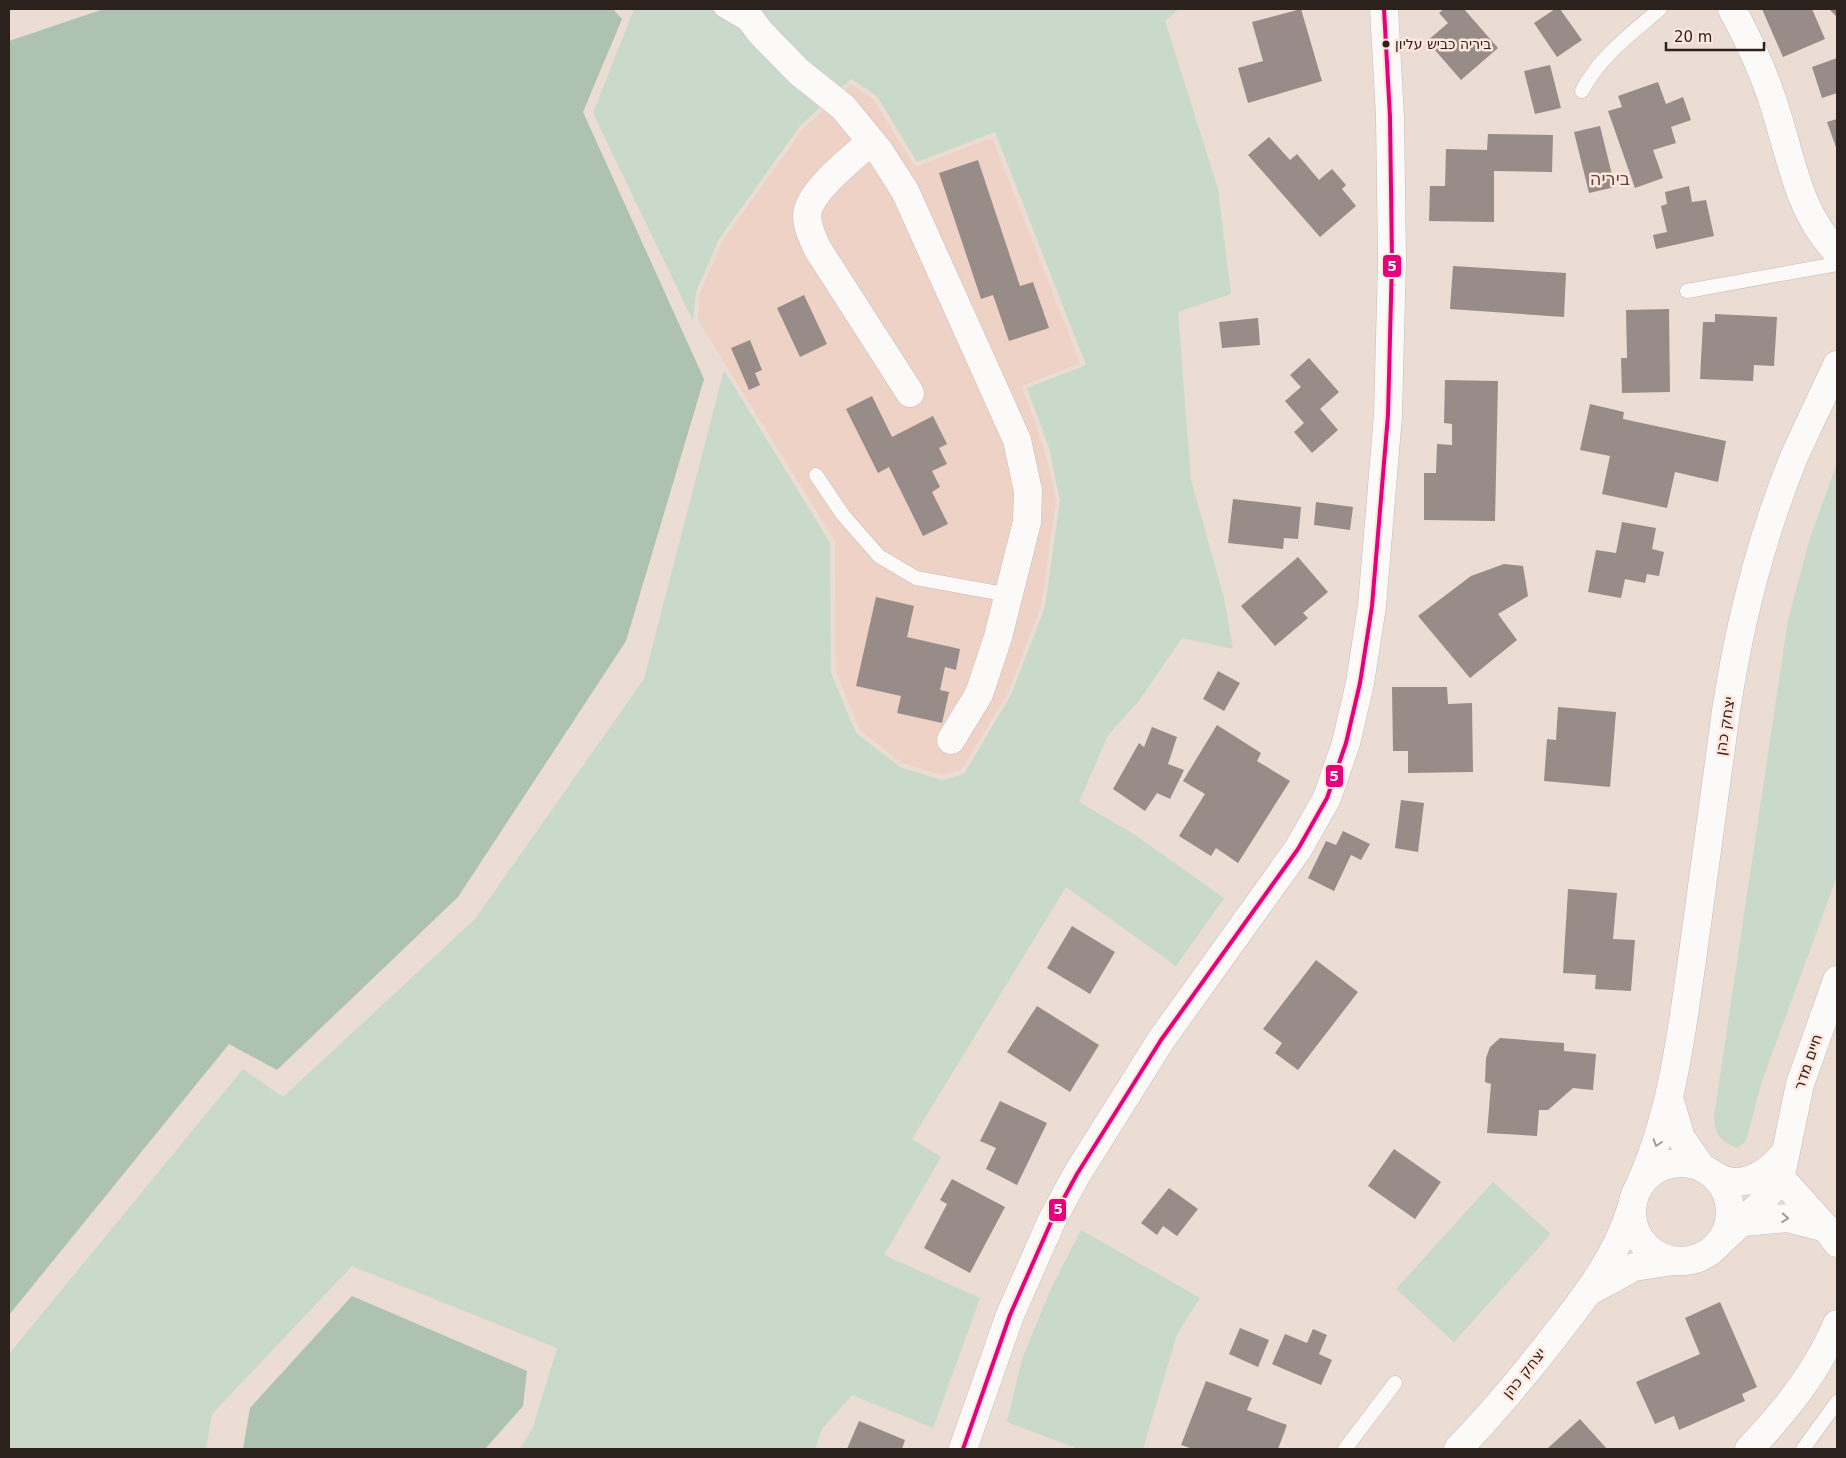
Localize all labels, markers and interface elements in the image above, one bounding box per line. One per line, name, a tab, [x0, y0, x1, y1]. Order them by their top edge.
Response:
scale bar	[1666, 20, 1764, 52]
text: 20 m	[1674, 28, 1712, 46]
place label: ביריה כביש עליון	[1395, 36, 1491, 52]
marker: ביריה כביש עליון	[1381, 39, 1391, 49]
district label: ביריה	[1590, 168, 1630, 189]
line badge: 5	[1382, 254, 1402, 278]
text: 5	[1387, 258, 1397, 274]
street label: יצחק כהן	[1711, 695, 1739, 757]
line badge: 5	[1325, 764, 1344, 788]
text: 5	[1329, 768, 1339, 784]
street label: חיים מדר	[1790, 1032, 1826, 1092]
one-way arrow	[1653, 1138, 1663, 1146]
line badge: 5	[1048, 1198, 1067, 1222]
text: 5	[1053, 1201, 1063, 1217]
one-way arrow	[1781, 1213, 1789, 1224]
street label: יצחק כהן	[1498, 1344, 1550, 1402]

